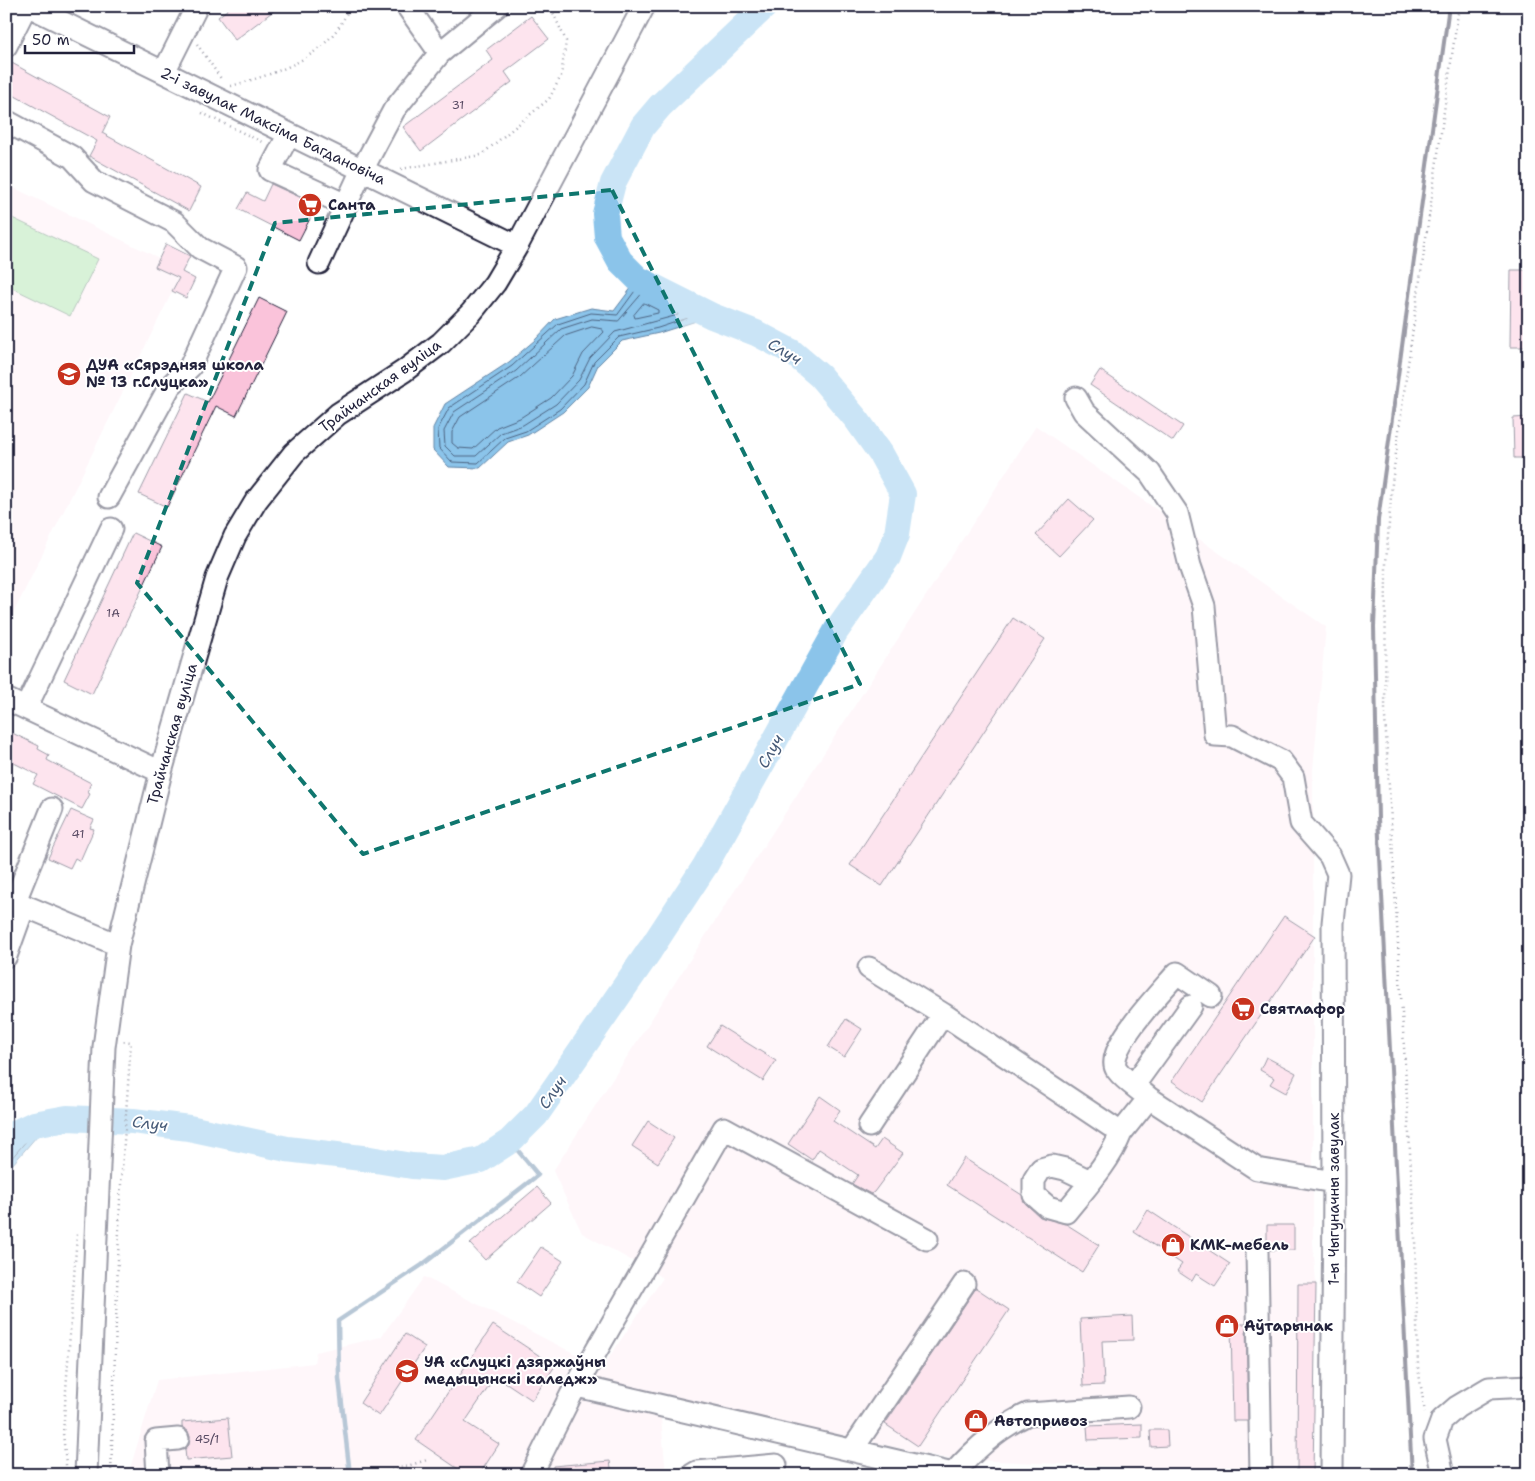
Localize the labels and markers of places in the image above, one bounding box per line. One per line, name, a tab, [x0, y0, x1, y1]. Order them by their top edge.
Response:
supermarket icon: Санта	[297, 192, 323, 218]
place label: Санта	[328, 195, 376, 215]
place label: ДУА «Сярэдняя школа № 13 г.Слуцка»	[86, 355, 264, 392]
school or university icon: ДУА «Сярэдняя школа № 13 г.Слуцка»	[56, 361, 82, 387]
supermarket icon: Святлафор	[1230, 996, 1256, 1022]
place label: Святлафор	[1260, 999, 1345, 1019]
shop icon: КМК-мебель	[1160, 1232, 1186, 1258]
place label: КМК-мебель	[1190, 1235, 1289, 1255]
shop icon: Аўтарынак	[1214, 1313, 1240, 1339]
place label: Аўтарынак	[1244, 1316, 1334, 1336]
place label: УА «Слуцкі дзяржаўны медыцынскі каледж»	[424, 1352, 606, 1389]
school or university icon: УА «Слуцкі дзяржаўны медыцынскі каледж»	[394, 1358, 420, 1384]
shop icon: Автопривоз	[963, 1408, 989, 1434]
place label: Автопривоз	[994, 1411, 1087, 1431]

